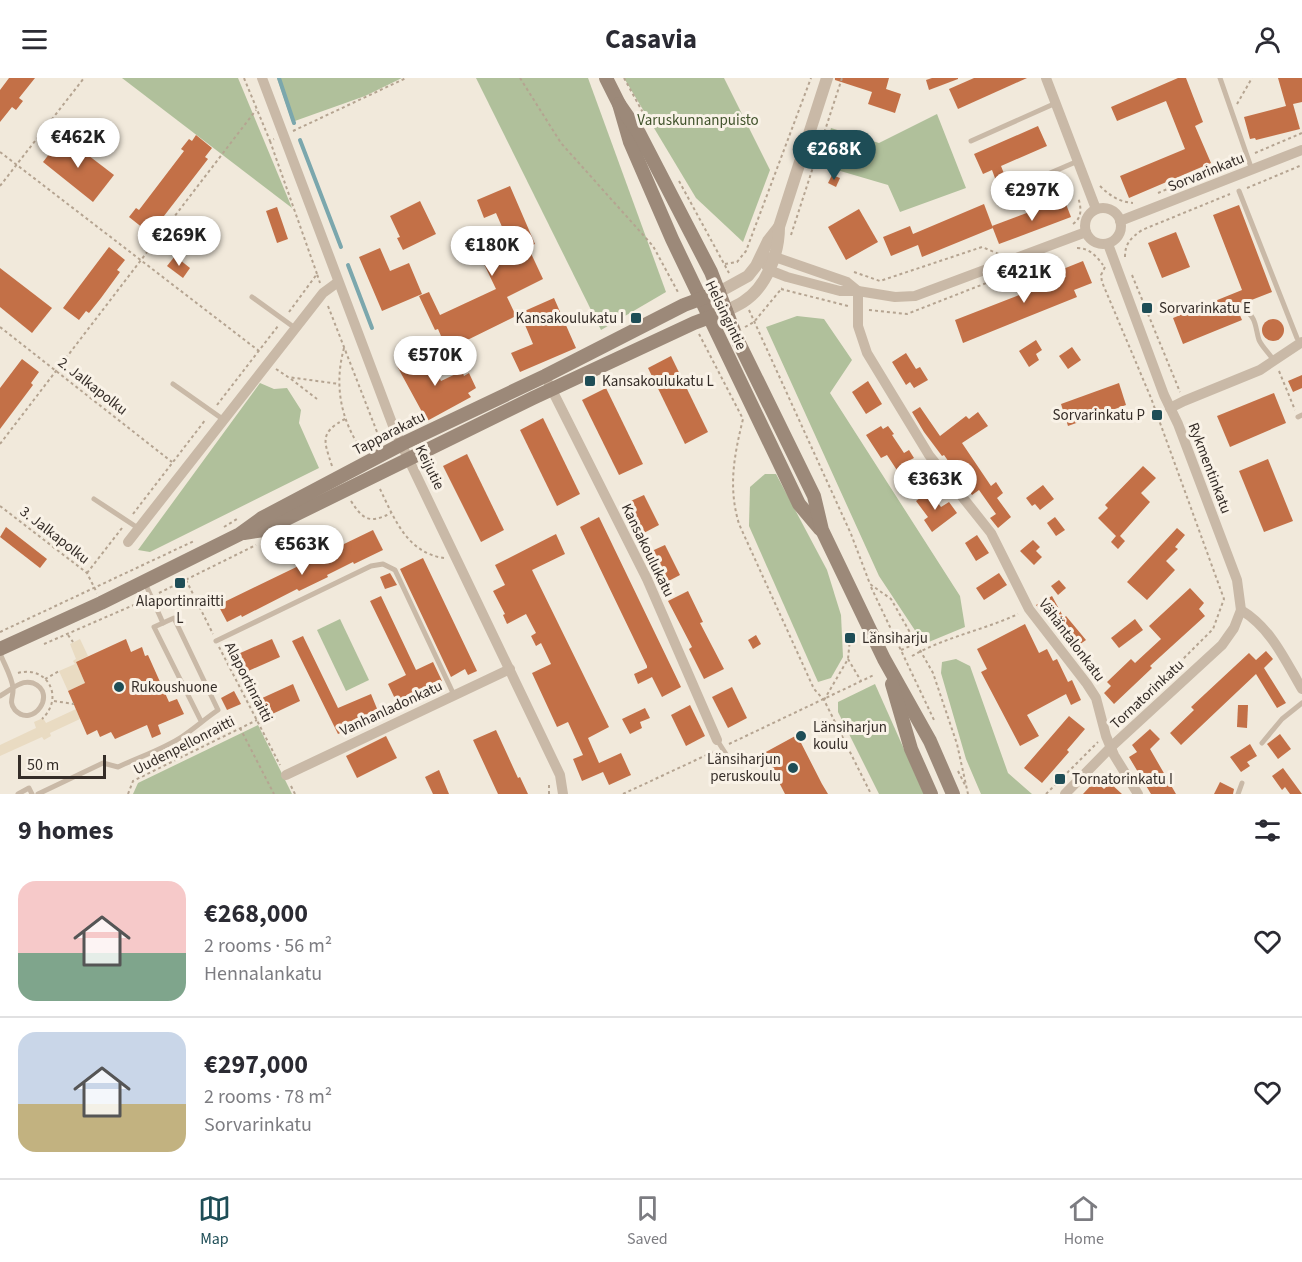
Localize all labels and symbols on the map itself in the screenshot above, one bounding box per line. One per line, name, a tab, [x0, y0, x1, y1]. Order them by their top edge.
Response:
park label: Varuskunnanpuisto	[637, 110, 759, 131]
pin: €462K	[36, 118, 120, 169]
pin: €268K	[792, 130, 876, 181]
street label: Sorvarinkatu	[1165, 148, 1248, 197]
pin: €297K	[990, 171, 1074, 222]
pin: €269K	[137, 216, 221, 267]
pin: €180K	[450, 226, 534, 277]
pin: €421K	[982, 253, 1066, 304]
street label: Helsingintie	[700, 277, 751, 353]
place label: Sorvarinkatu E	[1159, 298, 1251, 319]
marker: Sorvarinkatu E	[1140, 301, 1154, 315]
place label: Kansakoulukatu I	[515, 308, 624, 329]
marker: Kansakoulukatu I	[629, 311, 643, 325]
pin: €570K	[393, 336, 477, 387]
street label: 2. Jalkapolku	[53, 352, 132, 420]
place label: Kansakoulukatu L	[602, 371, 714, 392]
marker: Kansakoulukatu L	[583, 374, 597, 388]
place label: Sorvarinkatu P	[1053, 405, 1145, 426]
street label: Tapparakatu	[349, 406, 429, 461]
marker: Sorvarinkatu P	[1150, 408, 1164, 422]
street label: Rykmentinkatu	[1183, 420, 1237, 517]
street label: Keijutie	[410, 441, 449, 493]
pin: €363K	[893, 460, 977, 511]
street label: Kansakoulukatu	[616, 500, 679, 600]
street label: 3. Jalkapolku	[15, 501, 94, 569]
pin: €563K	[260, 525, 344, 576]
marker: Alaportinraitti L	[173, 576, 187, 590]
place label: Alaportinraitti L	[136, 591, 224, 629]
street label: Vähäntalonkatu	[1033, 594, 1110, 686]
place label: Länsiharju	[862, 628, 928, 649]
marker: Länsiharju	[843, 631, 857, 645]
street label: Alaportinraitti	[219, 638, 278, 726]
street label: Tornatorinkatu	[1106, 655, 1189, 734]
street label: Vanhanladonkatu	[336, 675, 446, 741]
place label: Rukoushuone	[131, 677, 218, 698]
marker: Rukoushuone	[112, 680, 126, 694]
street label: Uudenpellonraitti	[130, 711, 239, 780]
place label: Länsiharjun koulu	[813, 717, 887, 755]
marker: Länsiharjun koulu	[794, 729, 808, 743]
place label: Länsiharjun peruskoulu	[707, 749, 781, 787]
scale bar	[18, 752, 106, 780]
marker: Länsiharjun peruskoulu	[786, 761, 800, 775]
place label: Tornatorinkatu I	[1072, 769, 1173, 790]
marker: Tornatorinkatu I	[1053, 772, 1067, 786]

